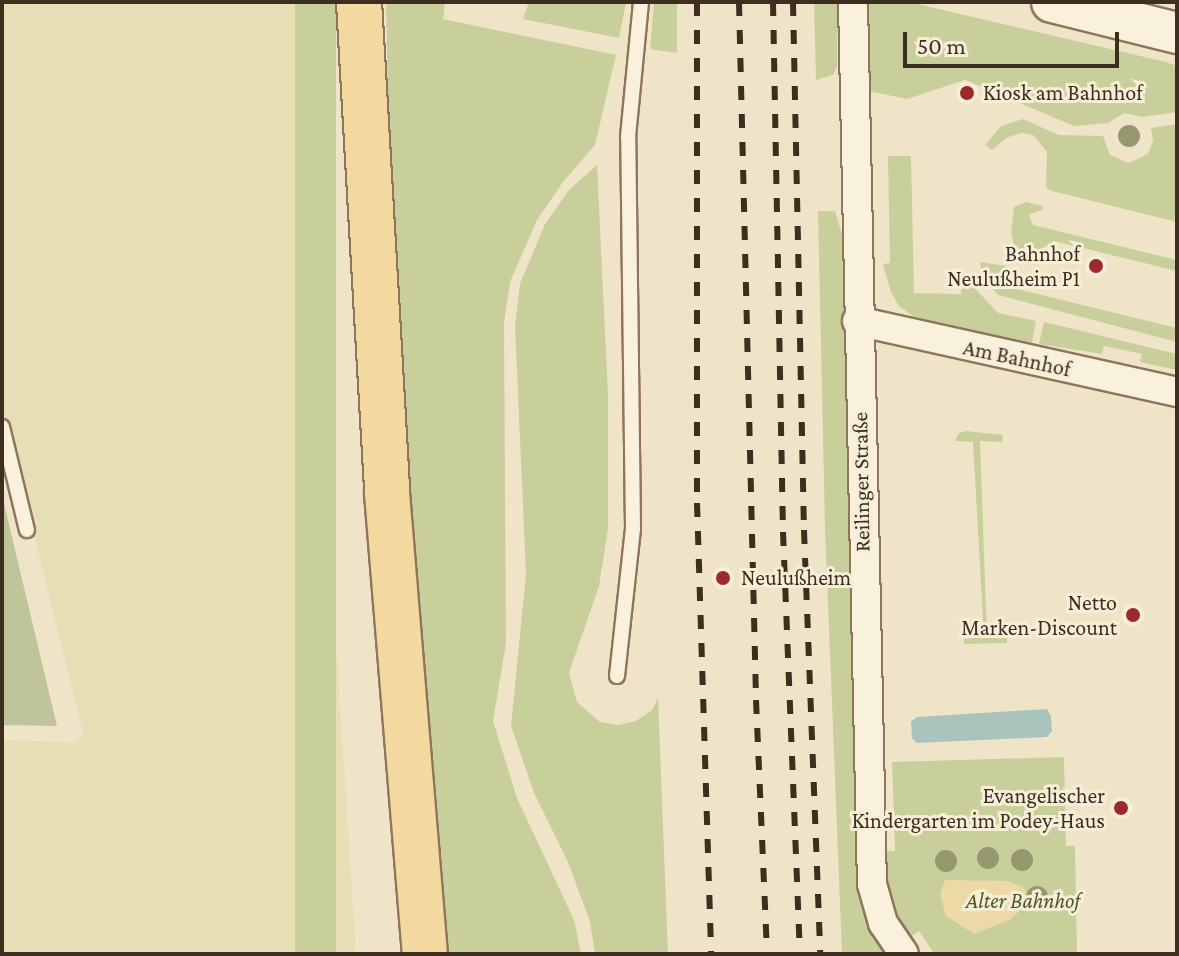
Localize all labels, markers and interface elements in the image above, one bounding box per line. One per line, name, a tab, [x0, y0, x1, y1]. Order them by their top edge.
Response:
scale bar	[907, 16, 1123, 66]
text: 50 m	[917, 32, 966, 59]
place label: Kiosk am Bahnhof	[983, 80, 1143, 106]
marker: Kiosk am Bahnhof	[958, 84, 976, 102]
place label: Bahnhof Neulußheim P1	[947, 240, 1080, 292]
marker: Bahnhof Neulußheim P1	[1087, 257, 1105, 275]
street label: Am Bahnhof	[961, 334, 1073, 382]
street label: Reilinger Straße	[847, 412, 875, 552]
place label: Neulußheim	[741, 565, 851, 591]
marker: Neulußheim	[712, 567, 734, 589]
place label: Netto Marken-Discount	[961, 589, 1117, 640]
marker: Netto Marken-Discount	[1124, 606, 1142, 624]
place label: Evangelischer Kindergarten im Podey-Haus	[852, 782, 1105, 834]
marker: Evangelischer Kindergarten im Podey-Haus	[1112, 799, 1130, 817]
park label: Alter Bahnhof	[966, 888, 1080, 914]

